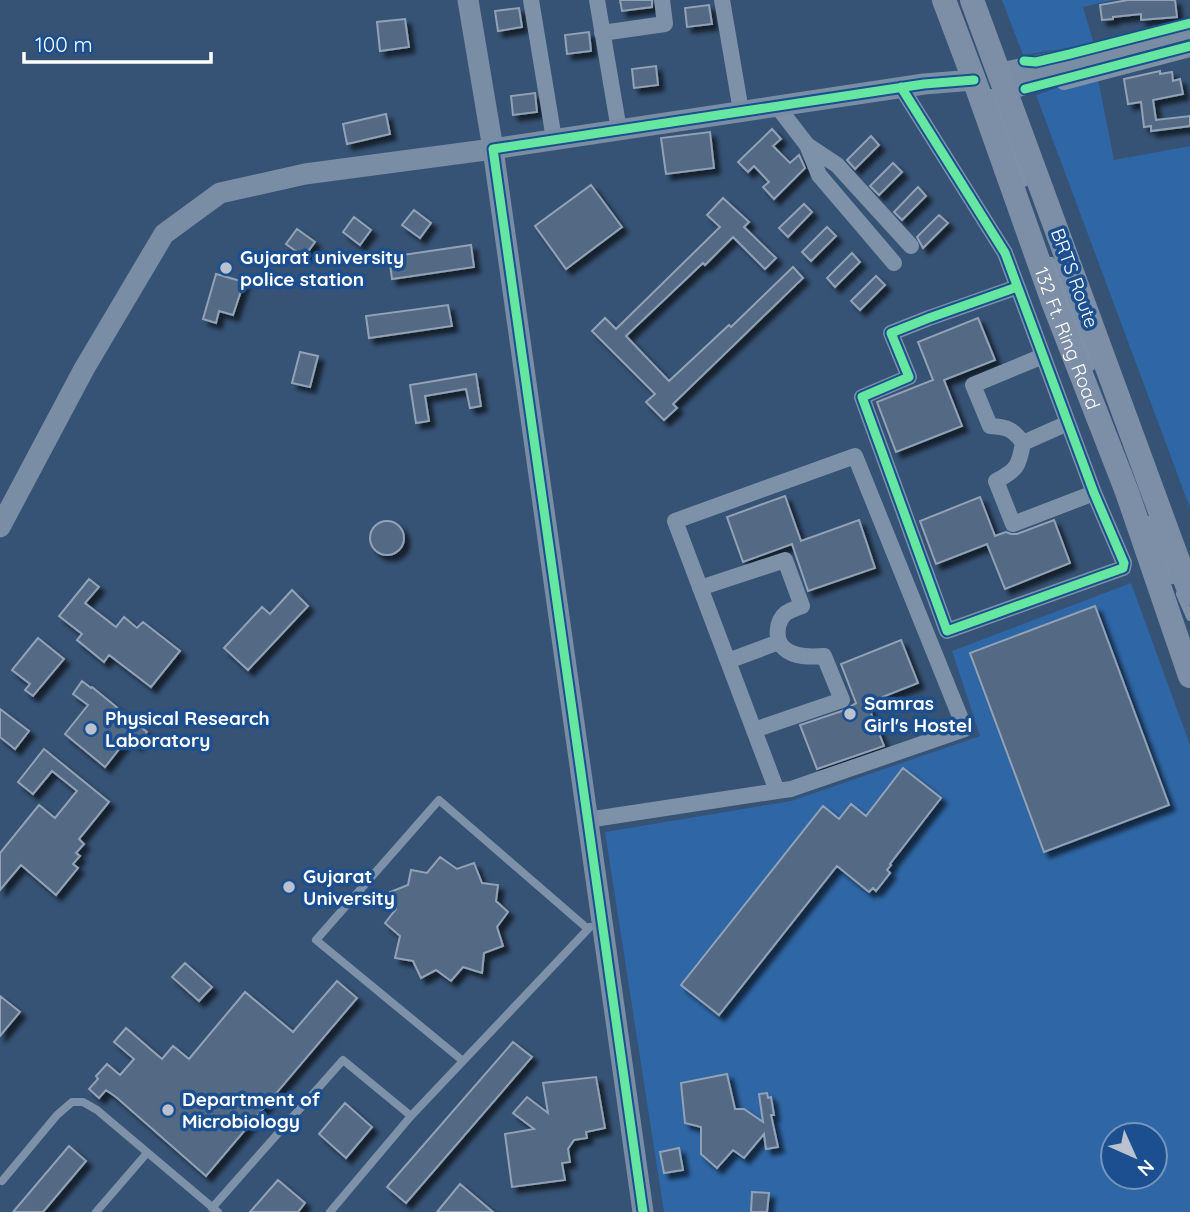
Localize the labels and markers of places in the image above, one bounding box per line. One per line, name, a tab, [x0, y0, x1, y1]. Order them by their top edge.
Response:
place label: Gujarat university police station	[240, 245, 404, 291]
marker: Gujarat university police station	[218, 260, 234, 276]
place label: Samras Girl's Hostel	[864, 691, 972, 737]
place label: Physical Research Laboratory	[105, 706, 270, 752]
marker: Samras Girl's Hostel	[842, 706, 858, 722]
marker: Physical Research Laboratory	[83, 721, 99, 737]
place label: Gujarat University	[303, 864, 395, 910]
marker: Gujarat University	[281, 879, 297, 895]
place label: Department of Microbiology	[182, 1087, 321, 1133]
marker: Department of Microbiology	[160, 1102, 176, 1118]

